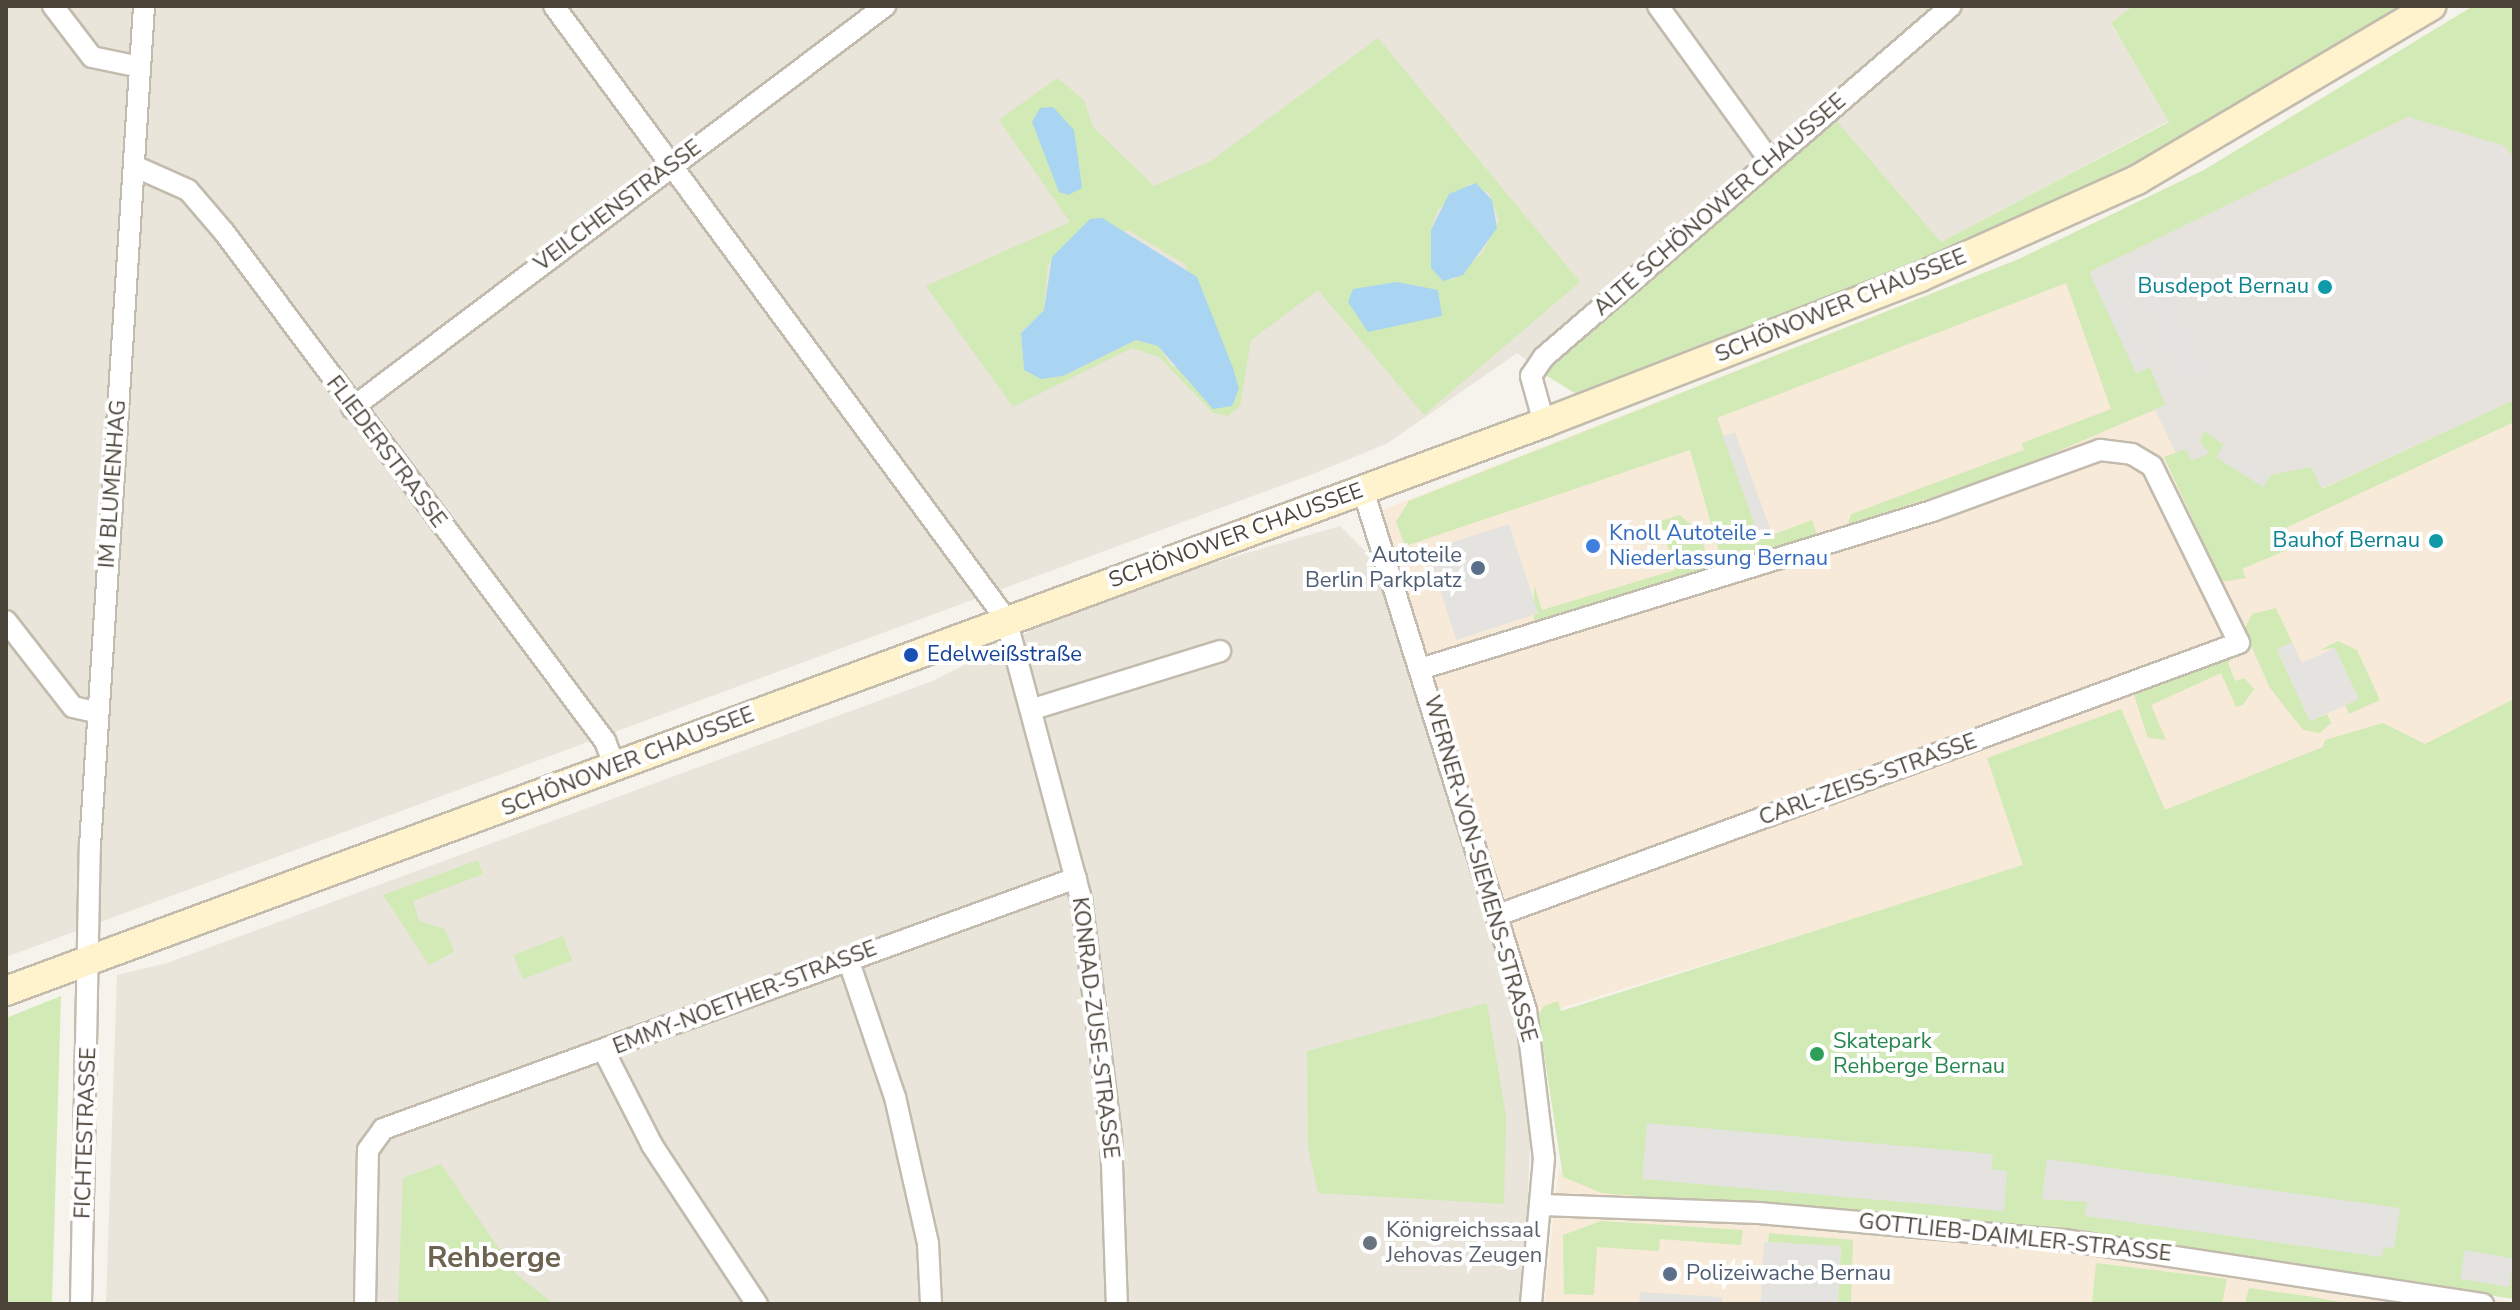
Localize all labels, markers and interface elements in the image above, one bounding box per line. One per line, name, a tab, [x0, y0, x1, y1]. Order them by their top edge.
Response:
street label: ALTE SCHÖNOWER CHAUSSEE	[1589, 88, 1851, 322]
street label: VEILCHENSTRASSE	[529, 135, 707, 277]
street label: SCHÖNOWER CHAUSSEE	[1712, 243, 1970, 369]
place label: Busdepot Bernau	[2137, 274, 2309, 300]
marker: Busdepot Bernau	[2316, 278, 2334, 296]
street label: FLIEDERSTRASSE	[320, 371, 452, 533]
street label: IM BLUMENHAG	[94, 399, 132, 569]
street label: SCHÖNOWER CHAUSSEE	[1105, 478, 1367, 594]
place label: Knoll Autoteile - Niederlassung Bernau	[1609, 520, 1828, 572]
place label: Bauhof Bernau	[2273, 528, 2420, 554]
marker: Bauhof Bernau	[2427, 532, 2445, 550]
marker: Knoll Autoteile - Niederlassung Bernau	[1584, 537, 1602, 555]
place label: Autoteile Berlin Parkplatz	[1305, 542, 1462, 594]
marker: Autoteile Berlin Parkplatz	[1469, 559, 1487, 577]
place label: Edelweißstraße	[927, 642, 1082, 668]
marker: Edelweißstraße	[902, 646, 920, 664]
street label: WERNER-VON-SIEMENS-STRASSE	[1418, 693, 1542, 1045]
street label: SCHÖNOWER CHAUSSEE	[498, 702, 758, 822]
street label: CARL-ZEISS-STRASSE	[1756, 728, 1980, 832]
street label: KONRAD-ZUSE-STRASSE	[1066, 896, 1124, 1160]
street label: EMMY-NOETHER-STRASSE	[609, 935, 881, 1061]
place label: Skatepark Rehberge Bernau	[1833, 1028, 2005, 1080]
marker: Skatepark Rehberge Bernau	[1808, 1045, 1826, 1063]
street label: FICHTESTRASSE	[70, 1047, 102, 1219]
street label: GOTTLIEB-DAIMLER-STRASSE	[1857, 1208, 2173, 1268]
place label: Königreichssaal Jehovas Zeugen	[1386, 1217, 1542, 1268]
marker: Königreichssaal Jehovas Zeugen	[1361, 1234, 1379, 1252]
district label: Rehberge	[427, 1240, 561, 1276]
place label: Polizeiwache Bernau	[1686, 1261, 1891, 1287]
marker: Polizeiwache Bernau	[1661, 1265, 1679, 1283]

